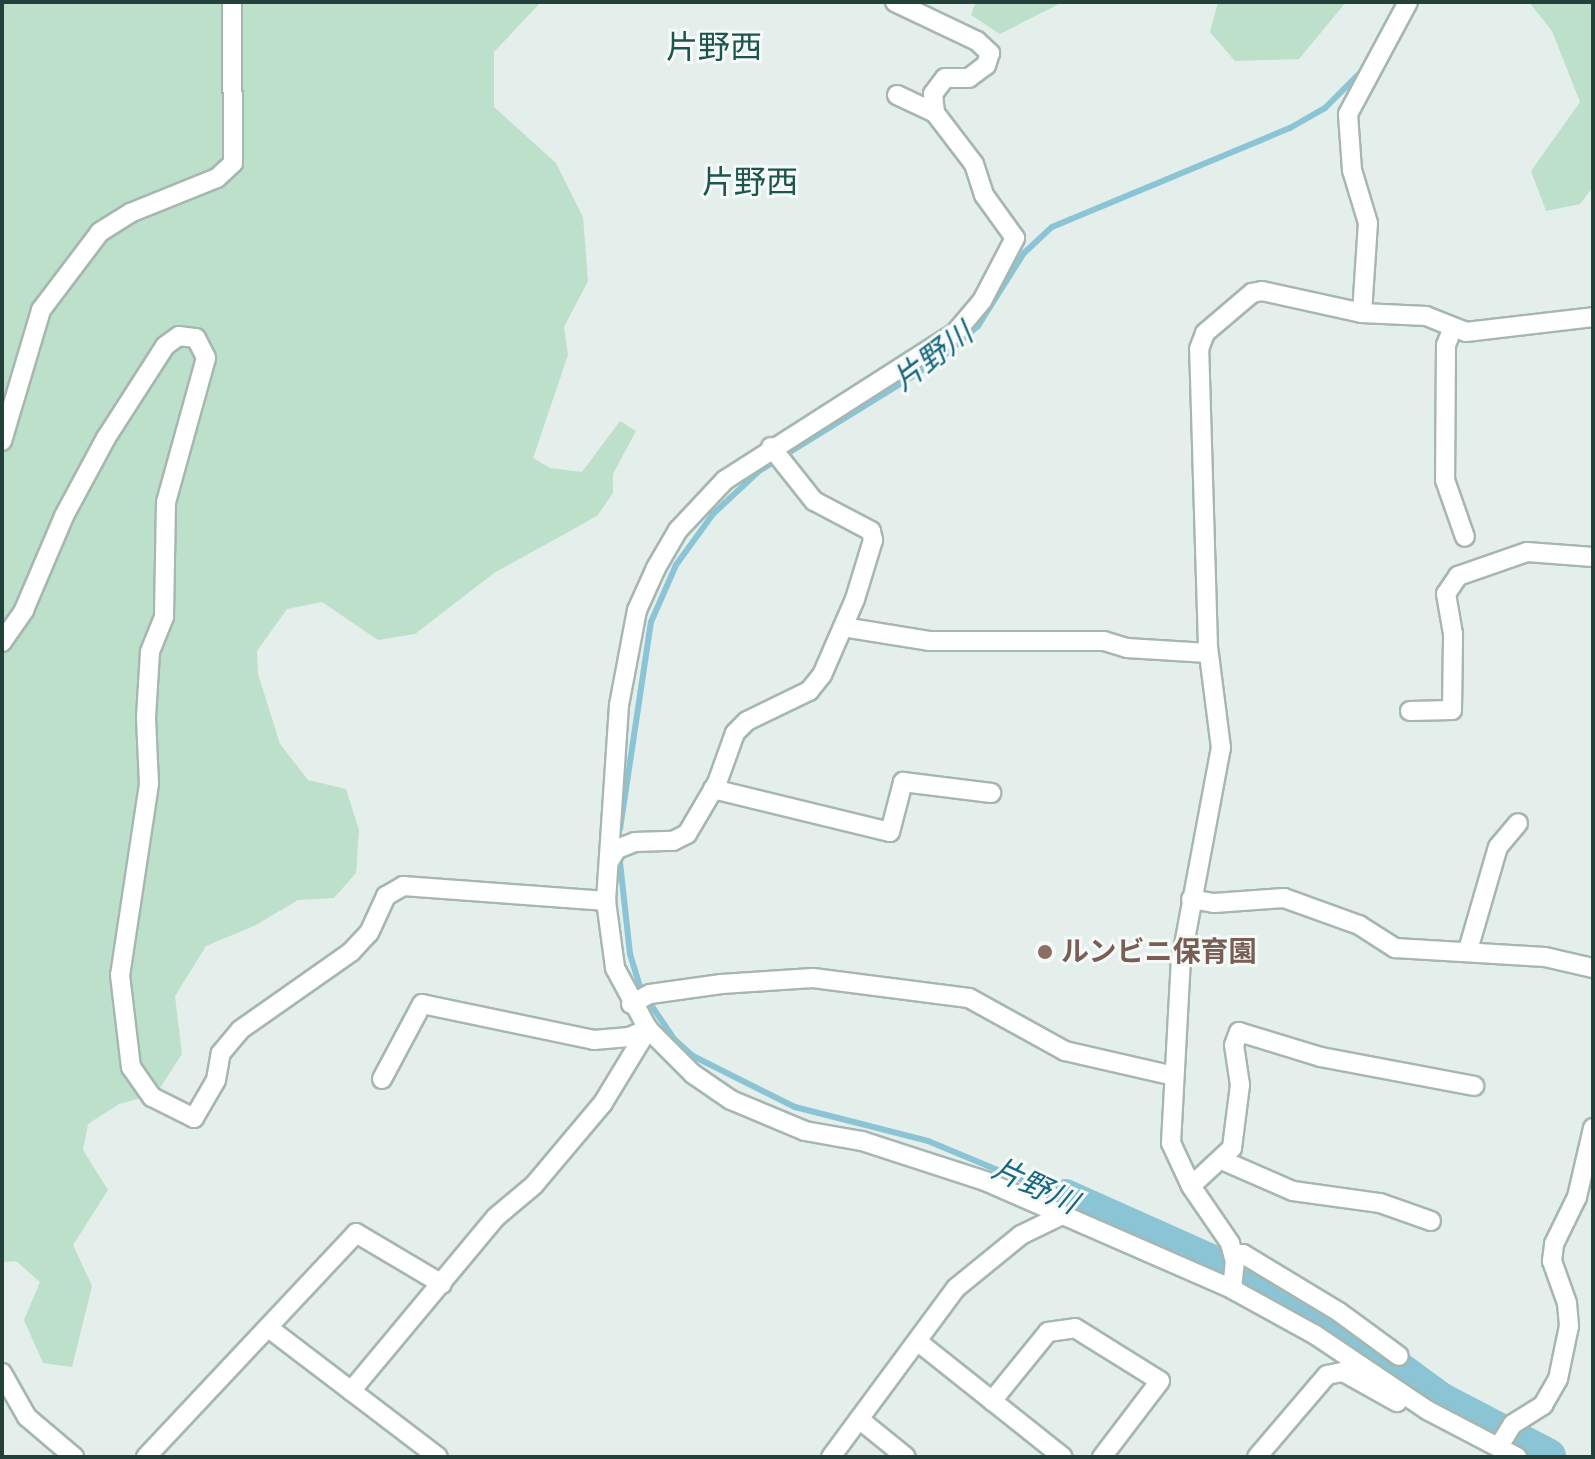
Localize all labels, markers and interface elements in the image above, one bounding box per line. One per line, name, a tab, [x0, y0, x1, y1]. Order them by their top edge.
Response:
district label: 片野西	[666, 28, 762, 66]
district label: 片野西	[702, 163, 798, 201]
water label: 片野川	[886, 316, 980, 398]
place label: ルンビニ保育園	[1061, 935, 1257, 969]
marker: ルンビニ保育園	[1036, 943, 1054, 961]
water label: 片野川	[987, 1151, 1083, 1221]

